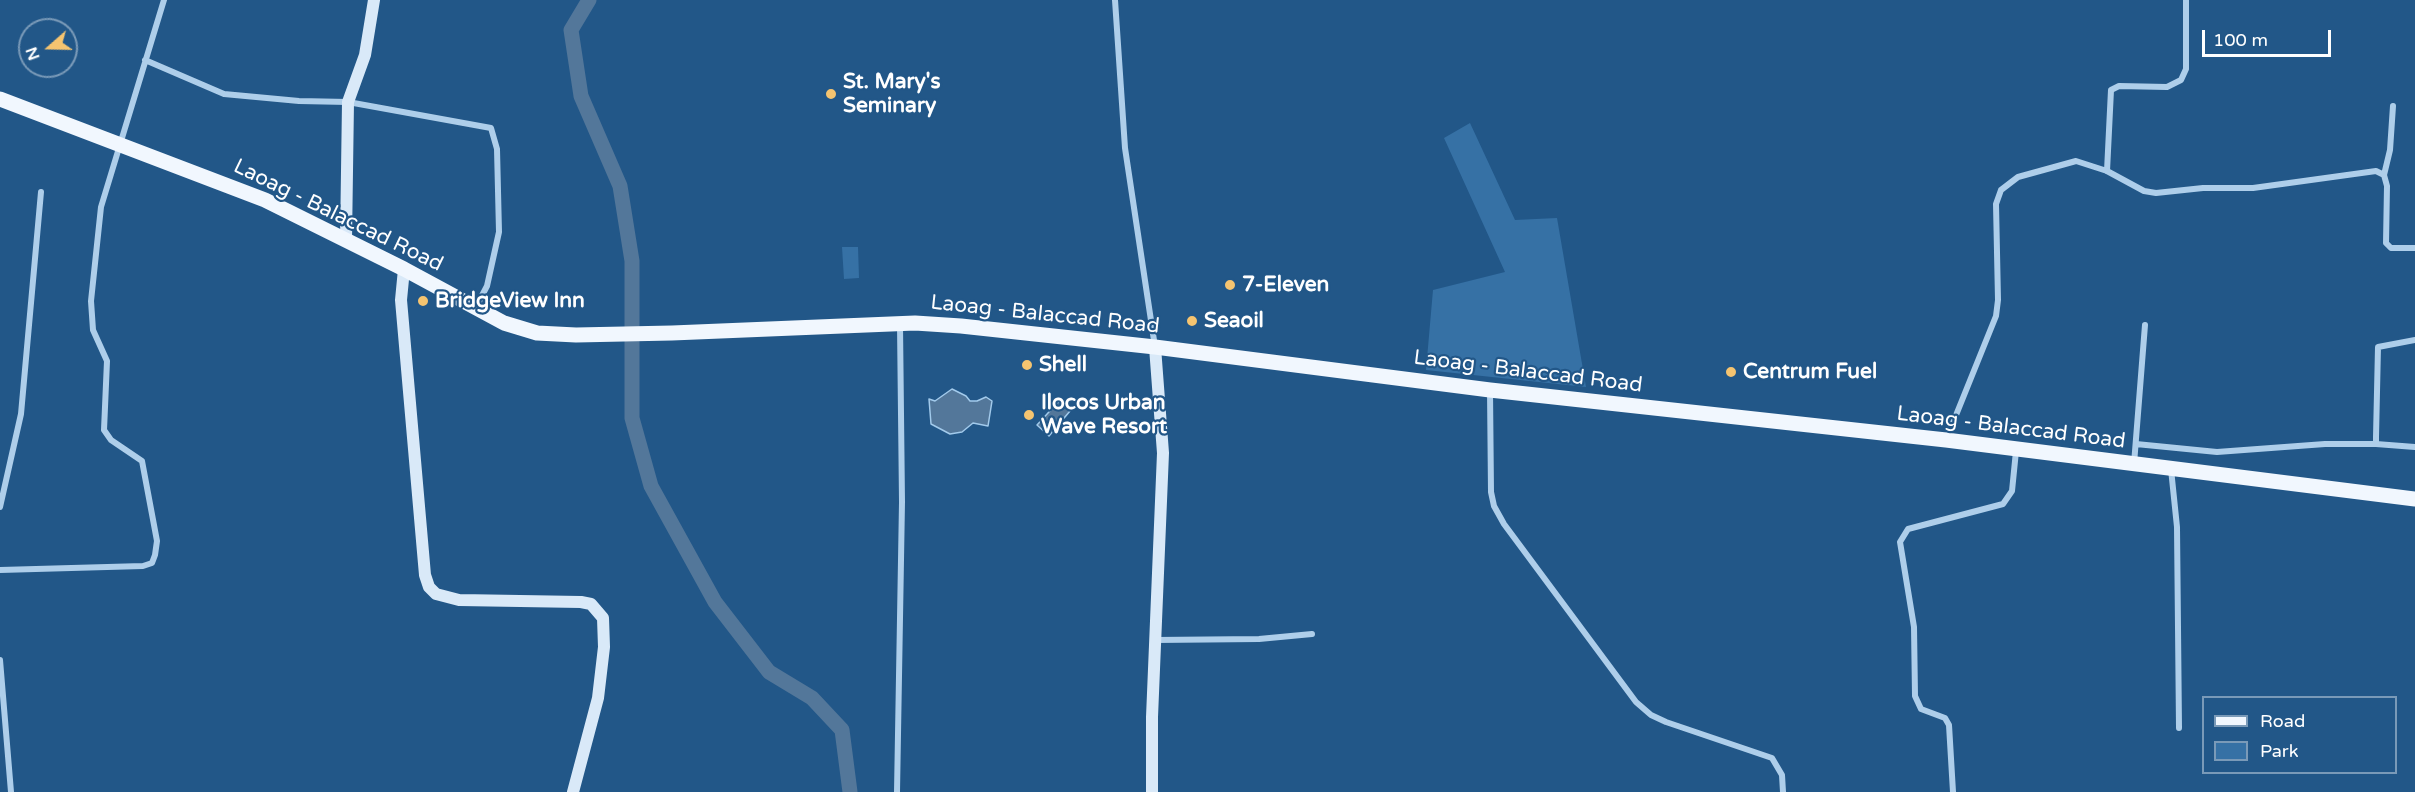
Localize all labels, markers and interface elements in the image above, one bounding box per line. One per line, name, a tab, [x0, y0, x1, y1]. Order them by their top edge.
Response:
north arrow	[18, 18, 78, 78]
scale bar	[2205, 18, 2334, 56]
text: 100 m	[2213, 29, 2268, 51]
text: N	[21, 44, 45, 63]
place label: St. Mary's Seminary	[843, 69, 941, 119]
marker: St. Mary's Seminary	[824, 87, 838, 101]
street label: Laoag - Balaccad Road	[229, 154, 447, 278]
place label: 7-Eleven	[1242, 272, 1329, 298]
marker: 7-Eleven	[1223, 278, 1237, 292]
place label: BridgeView Inn	[435, 288, 585, 314]
street label: Laoag - Balaccad Road	[929, 290, 1161, 340]
marker: BridgeView Inn	[416, 294, 430, 308]
place label: Seaoil	[1204, 308, 1264, 334]
marker: Seaoil	[1185, 314, 1199, 328]
street label: Laoag - Balaccad Road	[1412, 345, 1644, 399]
place label: Shell	[1039, 352, 1087, 378]
marker: Shell	[1020, 358, 1034, 372]
place label: Centrum Fuel	[1743, 359, 1877, 385]
marker: Centrum Fuel	[1724, 365, 1738, 379]
place label: Ilocos Urban Wave Resort	[1041, 390, 1167, 440]
street label: Laoag - Balaccad Road	[1895, 401, 2127, 455]
marker: Ilocos Urban Wave Resort	[1022, 408, 1036, 422]
legend	[2202, 696, 2397, 774]
text: Road	[2260, 710, 2305, 732]
text: Park	[2260, 740, 2298, 762]

